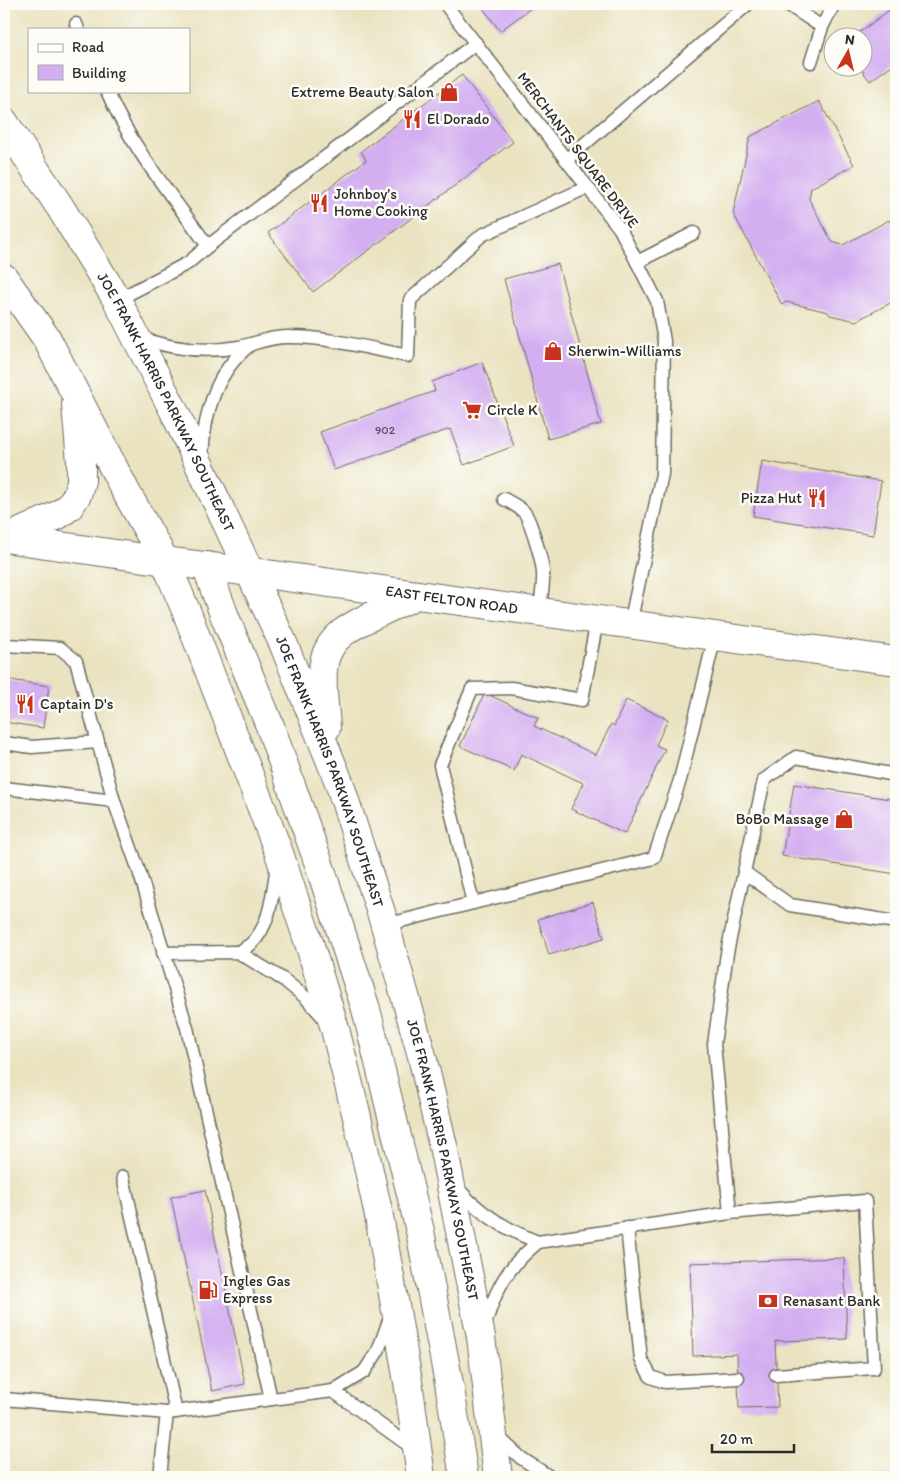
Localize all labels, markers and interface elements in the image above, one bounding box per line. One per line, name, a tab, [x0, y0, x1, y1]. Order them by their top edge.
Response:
legend	[28, 28, 190, 92]
north arrow	[822, 28, 872, 78]
text: N	[844, 31, 856, 49]
text: Road	[72, 38, 105, 56]
text: Building	[72, 64, 126, 82]
street label: MERCHANTS SQUARE DRIVE	[513, 69, 643, 231]
shop icon: Extreme Beauty Salon	[438, 81, 460, 103]
place label: Extreme Beauty Salon	[291, 83, 435, 101]
restaurant icon: El Dorado	[401, 108, 423, 130]
place label: El Dorado	[427, 110, 489, 128]
place label: Johnboy’s Home Cooking	[334, 185, 428, 220]
restaurant icon: Johnboy’s Home Cooking	[308, 192, 330, 214]
street label: JOE FRANK HARRIS PARKWAY SOUTHEAST	[93, 269, 239, 535]
shop icon: Sherwin-Williams	[542, 340, 564, 362]
place label: Sherwin-Williams	[568, 342, 682, 360]
supermarket icon: Circle K	[461, 399, 483, 421]
place label: Circle K	[487, 401, 538, 419]
house number: 902	[375, 423, 396, 437]
restaurant icon: Pizza Hut	[806, 487, 828, 509]
place label: Pizza Hut	[741, 489, 802, 507]
street label: EAST FELTON ROAD	[384, 582, 519, 618]
street label: JOE FRANK HARRIS PARKWAY SOUTHEAST	[272, 633, 388, 910]
restaurant icon: Captain D's	[14, 693, 36, 715]
place label: Captain D's	[40, 695, 114, 713]
shop icon: BoBo Massage	[833, 808, 855, 830]
place label: BoBo Massage	[736, 810, 829, 828]
street label: JOE FRANK HARRIS PARKWAY SOUTHEAST	[403, 1017, 483, 1303]
place label: Ingles Gas Express	[223, 1272, 291, 1307]
fuel station icon: Ingles Gas Express	[197, 1279, 219, 1301]
bank icon: Renasant Bank	[757, 1290, 779, 1312]
place label: Renasant Bank	[783, 1292, 880, 1310]
scale bar	[712, 1421, 795, 1453]
text: 20 m	[720, 1430, 754, 1448]

